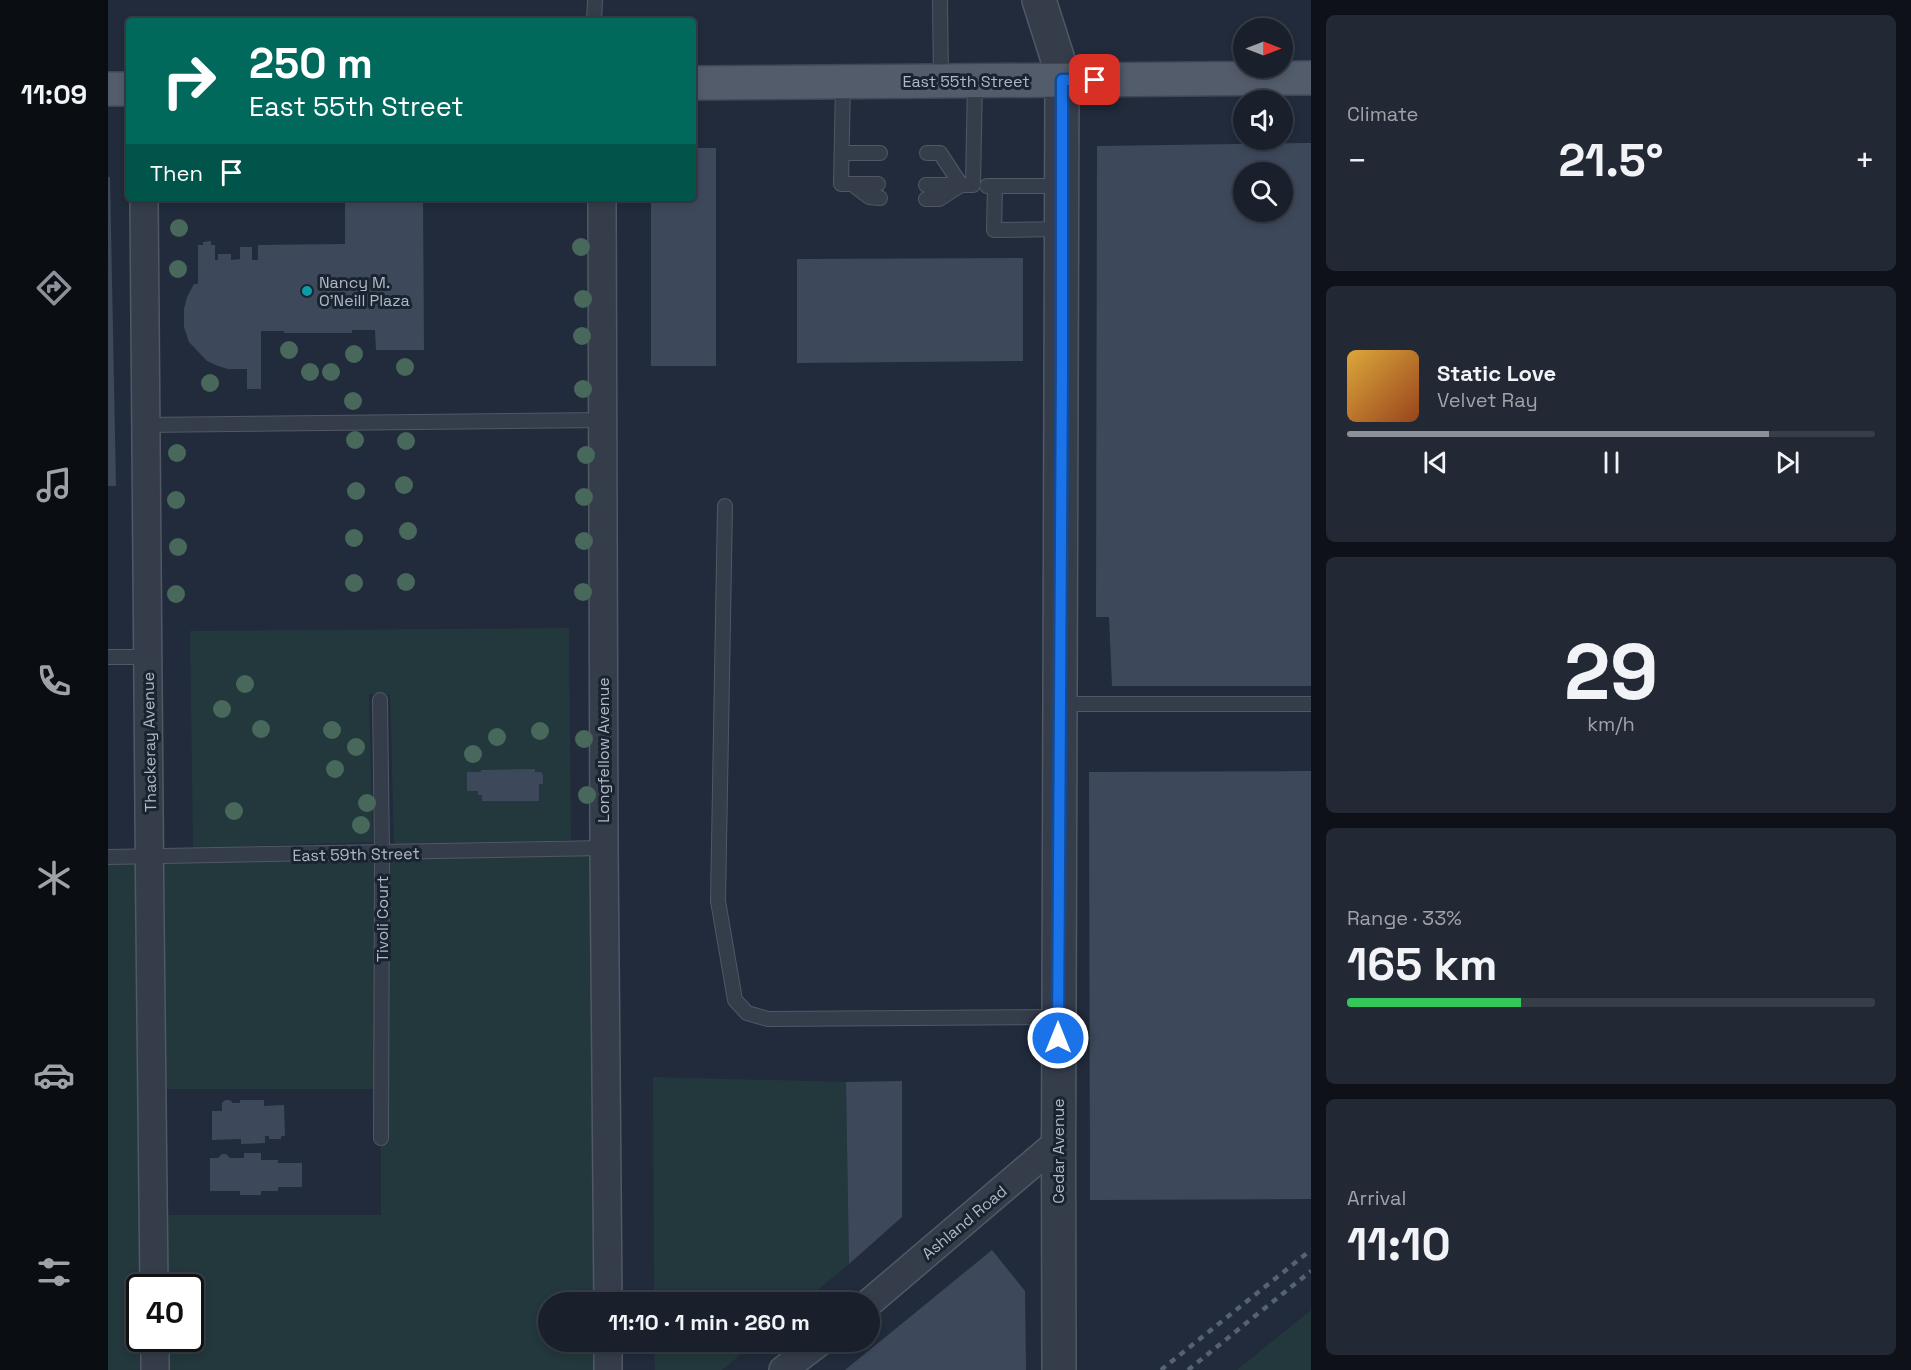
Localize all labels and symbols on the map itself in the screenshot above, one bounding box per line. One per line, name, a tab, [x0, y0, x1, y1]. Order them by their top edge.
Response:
north arrow	[1233, 18, 1293, 78]
pin	[1069, 54, 1120, 105]
street label: East 55th Street	[902, 71, 1030, 92]
place label: Nancy M. O'Neill Plaza	[319, 272, 410, 311]
marker: Nancy M. O'Neill Plaza	[300, 284, 314, 298]
street label: Thackeray Avenue	[138, 672, 161, 812]
street label: Longfellow Avenue	[593, 677, 614, 823]
street label: East 59th Street	[292, 843, 420, 866]
street label: Tivoli Court	[372, 876, 393, 962]
position arrow	[1026, 1006, 1090, 1070]
street label: Cedar Avenue	[1048, 1098, 1069, 1204]
street label: Ashland Road	[917, 1181, 1011, 1264]
speed limit sign: 40	[126, 1274, 204, 1352]

